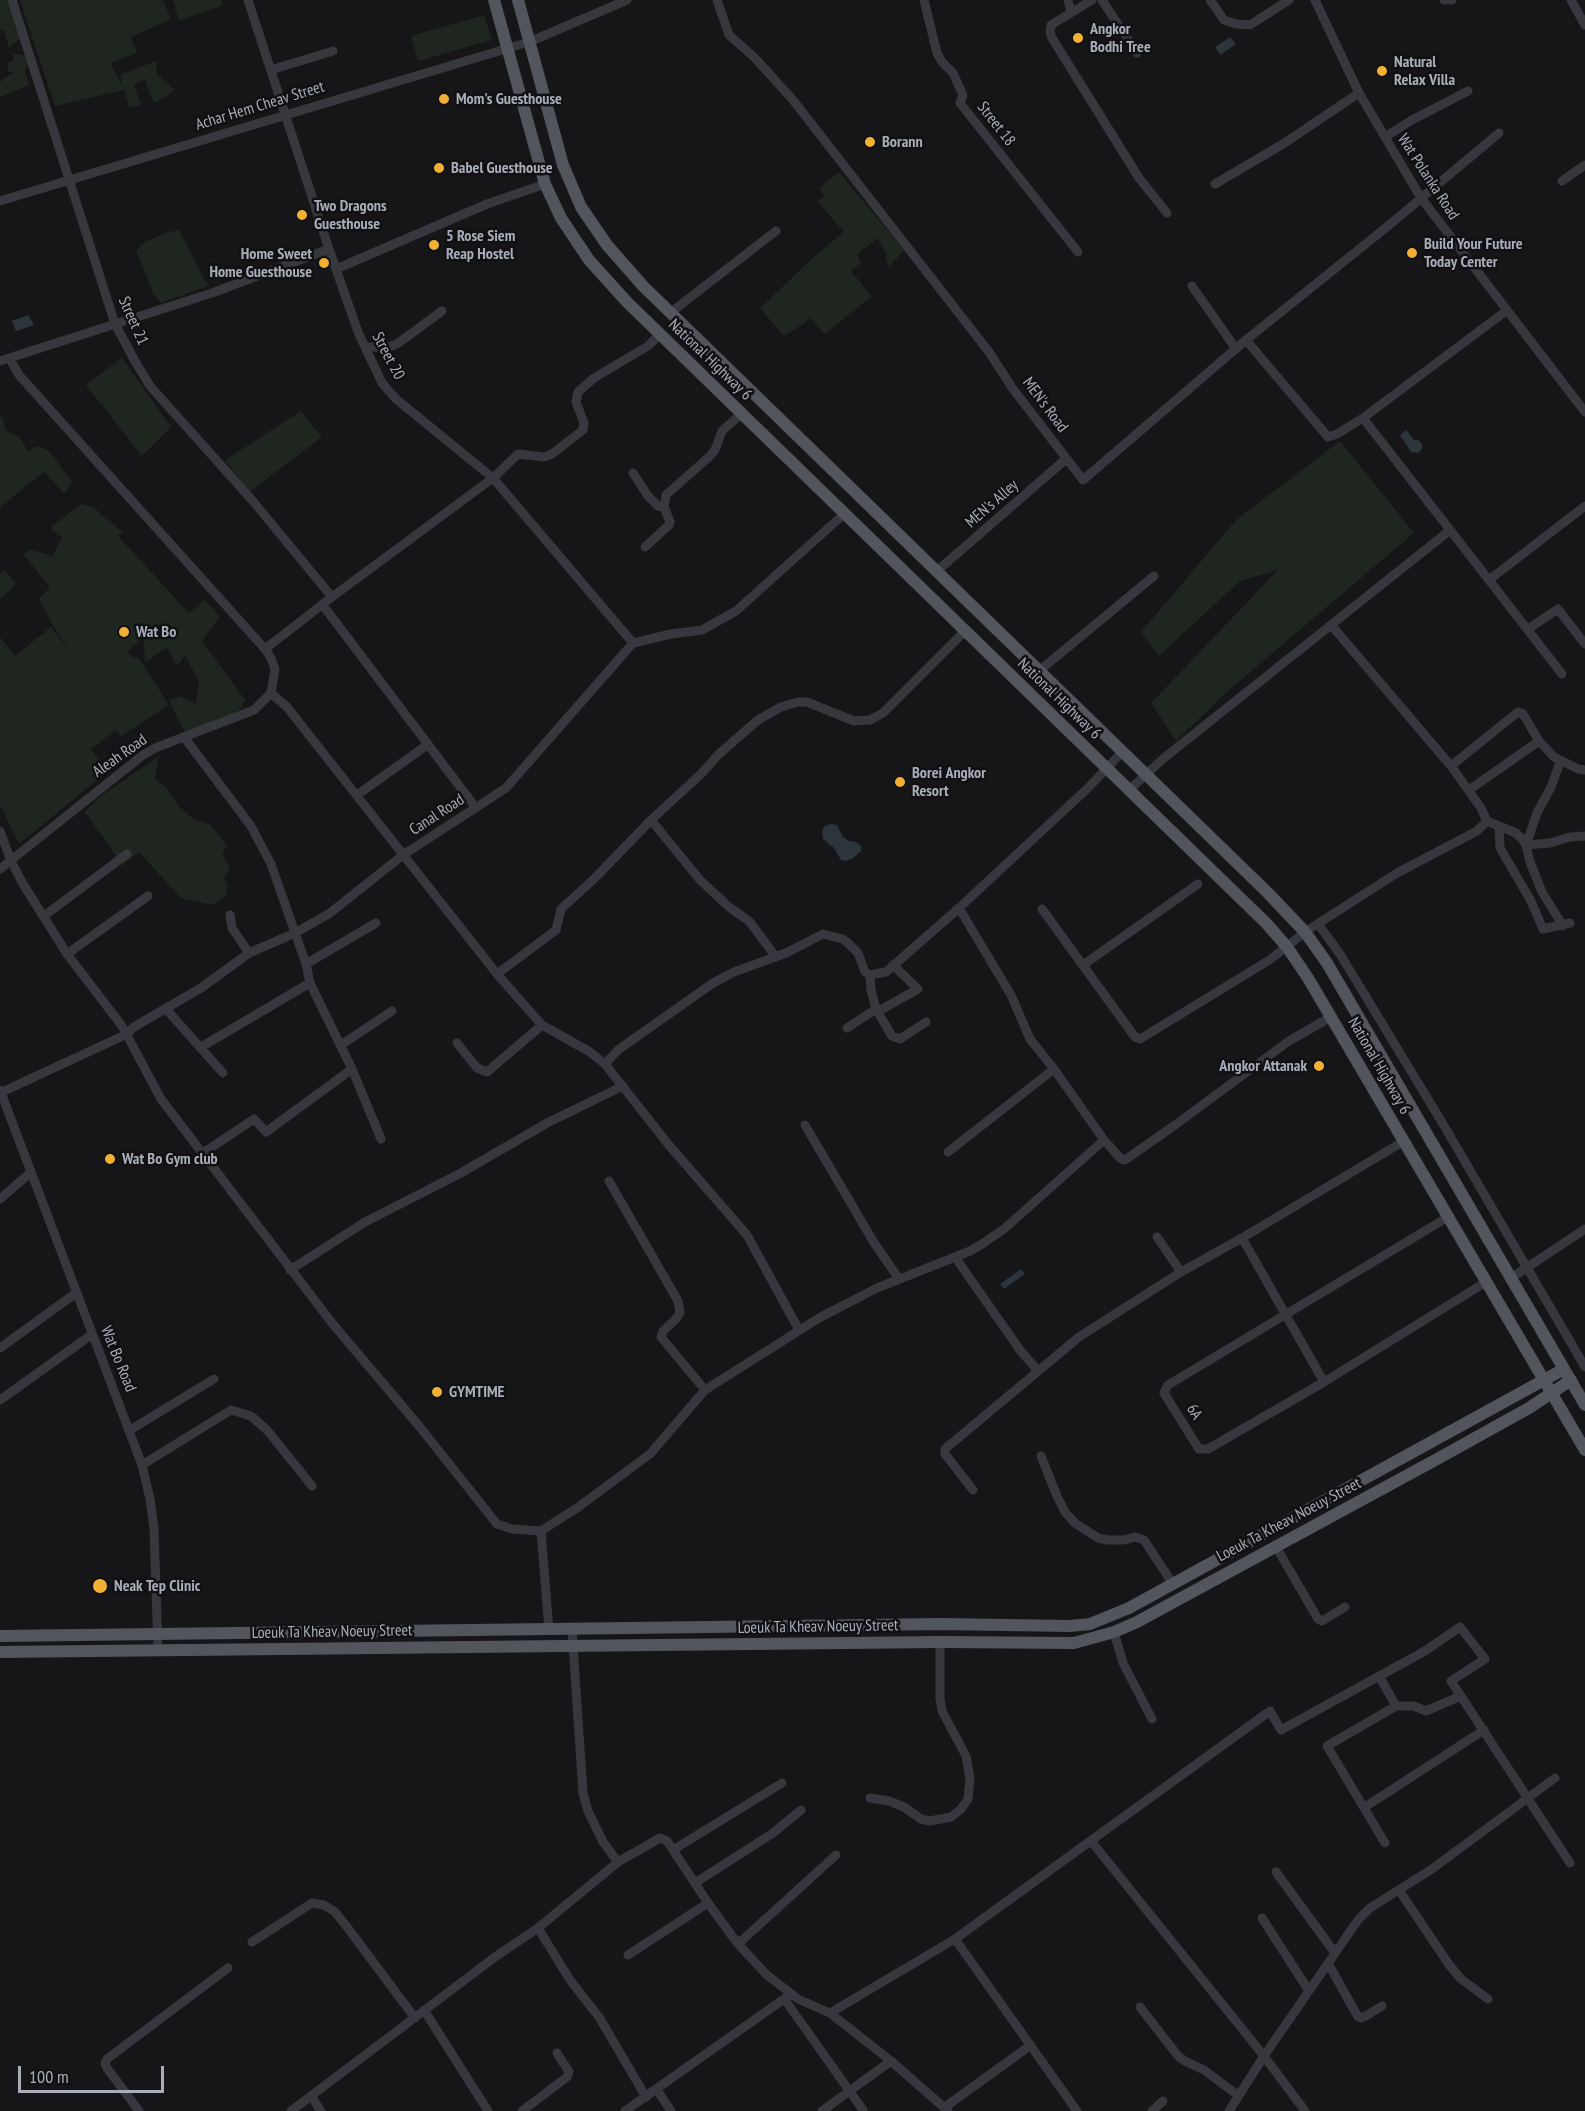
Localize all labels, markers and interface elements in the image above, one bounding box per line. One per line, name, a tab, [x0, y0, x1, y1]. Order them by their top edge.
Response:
place label: Angkor Bodhi Tree	[1090, 19, 1151, 57]
marker: Angkor Bodhi Tree	[1071, 31, 1085, 45]
place label: Natural Relax Villa	[1394, 52, 1455, 90]
marker: Natural Relax Villa	[1375, 64, 1389, 78]
street label: Achar Hem Cheav Street	[193, 77, 327, 135]
place label: Mom's Guesthouse	[456, 89, 562, 109]
marker: Mom's Guesthouse	[437, 92, 451, 106]
street label: Street 18	[973, 98, 1019, 150]
street label: Wat Polanka Road	[1393, 130, 1463, 224]
place label: Borann	[882, 132, 923, 152]
marker: Borann	[863, 135, 877, 149]
place label: Babel Guesthouse	[451, 158, 553, 178]
marker: Babel Guesthouse	[432, 161, 446, 175]
place label: Two Dragons Guesthouse	[314, 196, 387, 234]
marker: Two Dragons Guesthouse	[295, 208, 309, 222]
place label: 5 Rose Siem Reap Hostel	[446, 226, 515, 264]
place label: Build Your Future Today Center	[1424, 234, 1523, 272]
marker: 5 Rose Siem Reap Hostel	[427, 238, 441, 252]
place label: Home Sweet Home Guesthouse	[209, 244, 312, 282]
marker: Build Your Future Today Center	[1405, 246, 1419, 260]
marker: Home Sweet Home Guesthouse	[317, 256, 331, 270]
street label: Street 21	[114, 294, 152, 348]
street label: National Highway 6	[664, 315, 756, 405]
street label: Street 20	[368, 329, 408, 383]
street label: MEN's Road	[1018, 374, 1072, 436]
street label: MEN's Alley	[962, 476, 1022, 532]
place label: Wat Bo	[136, 622, 176, 642]
marker: Wat Bo	[117, 625, 131, 639]
street label: National Highway 6	[1013, 654, 1105, 744]
street label: Aleah Road	[89, 730, 151, 782]
place label: Borei Angkor Resort	[912, 763, 986, 801]
marker: Borei Angkor Resort	[893, 775, 907, 789]
street label: Canal Road	[406, 790, 468, 840]
street label: National Highway 6	[1343, 1014, 1415, 1118]
place label: Angkor Attanak	[1219, 1056, 1307, 1076]
marker: Angkor Attanak	[1312, 1059, 1326, 1073]
place label: Wat Bo Gym club	[122, 1149, 218, 1169]
marker: Wat Bo Gym club	[103, 1152, 117, 1166]
street label: Wat Bo Road	[96, 1323, 140, 1395]
place label: GYMTIME	[449, 1382, 504, 1402]
marker: GYMTIME	[430, 1385, 444, 1399]
street label: 6A	[1182, 1401, 1206, 1423]
street label: Loeuk Ta Kheav Noeuy Street	[1214, 1474, 1364, 1566]
place label: Neak Tep Clinic	[114, 1576, 200, 1596]
marker: Neak Tep Clinic	[91, 1577, 109, 1595]
street label: Loeuk Ta Kheav Noeuy Street	[737, 1616, 899, 1638]
street label: Loeuk Ta Kheav Noeuy Street	[251, 1621, 413, 1643]
scale bar	[21, 2054, 166, 2092]
text: 100 m	[29, 2065, 69, 2088]

